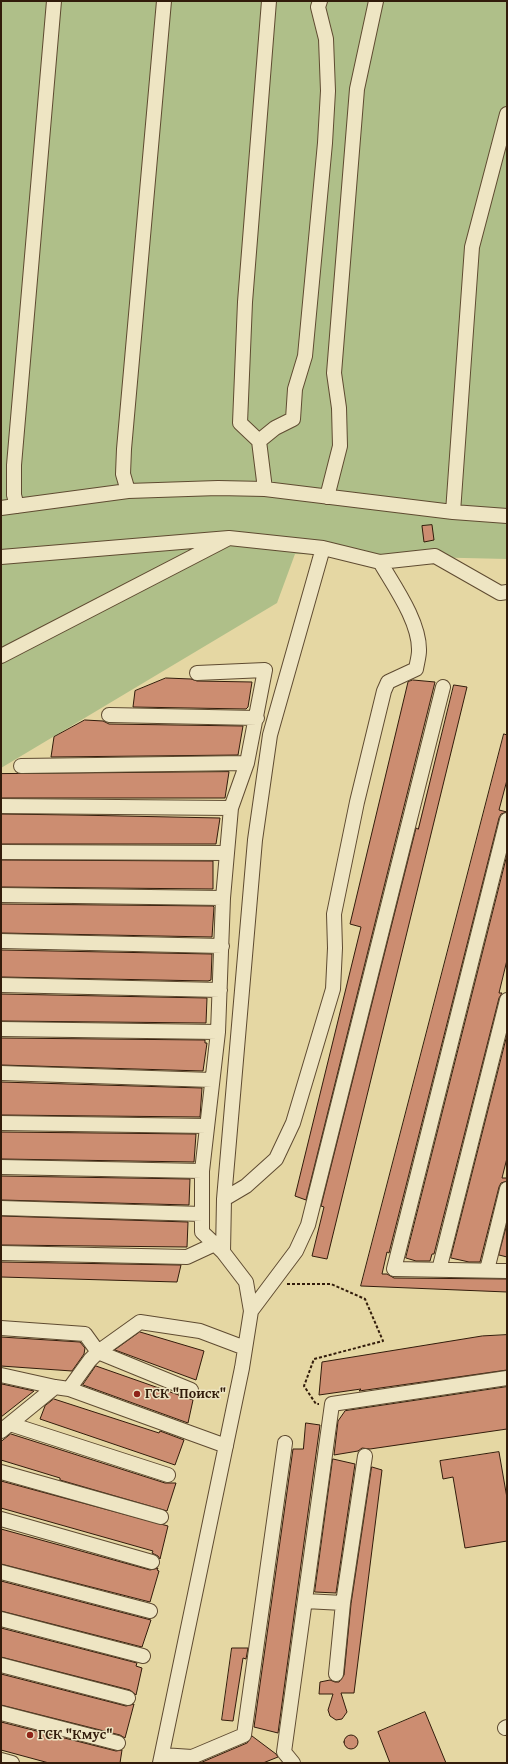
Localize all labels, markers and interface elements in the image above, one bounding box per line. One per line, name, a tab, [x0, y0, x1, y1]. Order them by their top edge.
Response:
place label: ГСК "Поиск"	[145, 1386, 226, 1402]
marker: ГСК "Поиск"	[132, 1389, 142, 1399]
place label: ГСК "Кмус"	[38, 1727, 113, 1743]
marker: ГСК "Кмус"	[25, 1730, 35, 1740]

